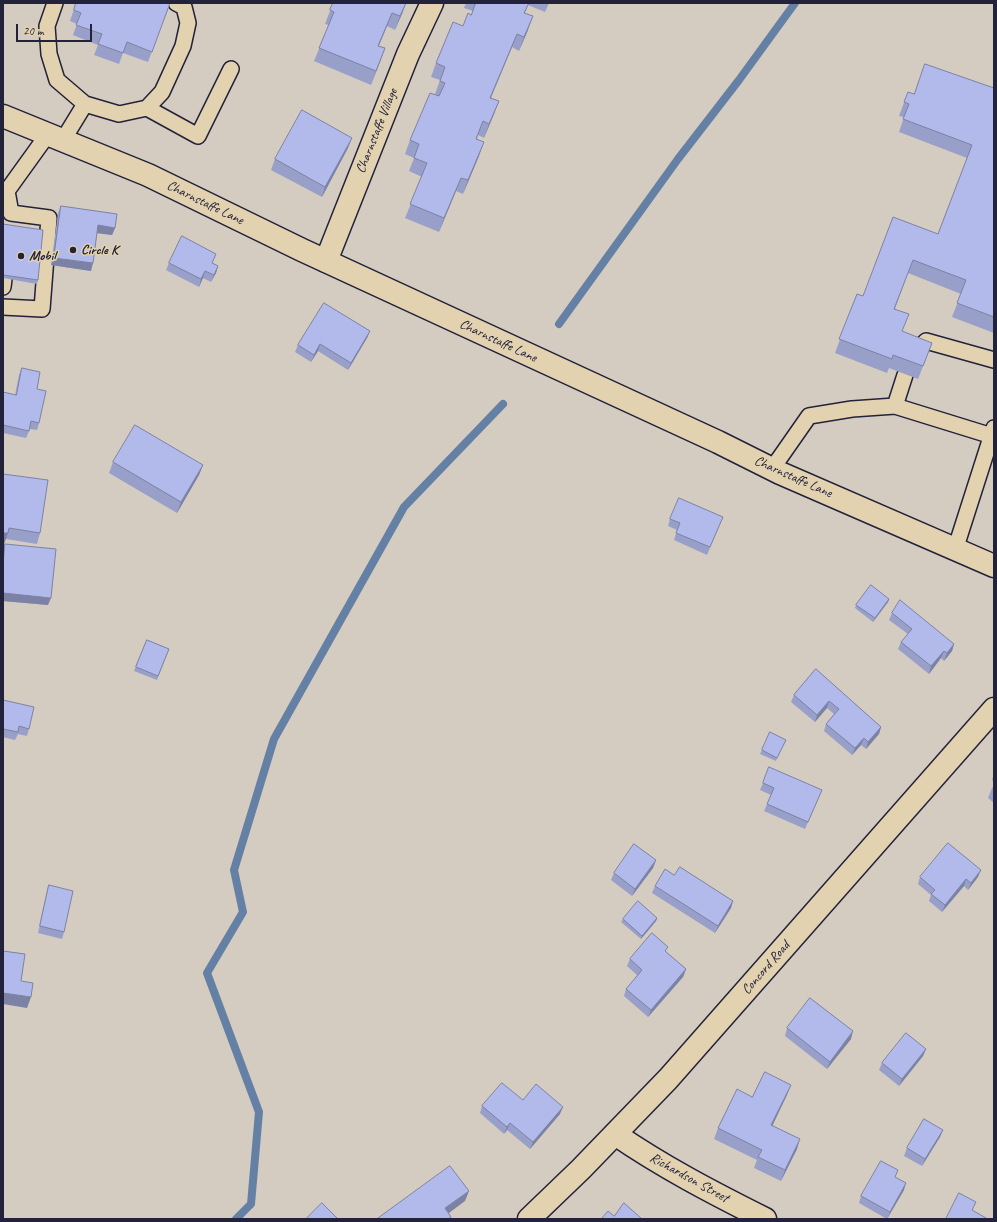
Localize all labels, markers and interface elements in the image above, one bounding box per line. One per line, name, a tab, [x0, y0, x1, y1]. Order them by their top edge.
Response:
scale bar	[18, 16, 94, 42]
text: 20 m	[23, 23, 43, 39]
street label: Charnstaffe Village	[352, 86, 402, 176]
street label: Charnstaffe Lane	[164, 177, 246, 229]
place label: Circle K	[81, 242, 118, 258]
marker: Circle K	[68, 245, 78, 255]
place label: Mobil	[29, 248, 56, 264]
marker: Mobil	[16, 251, 26, 261]
street label: Charnstaffe Lane	[457, 316, 539, 366]
street label: Charnstaffe Lane	[751, 452, 835, 502]
street label: Concord Road	[738, 938, 794, 998]
street label: Richardson Street	[647, 1149, 731, 1207]

